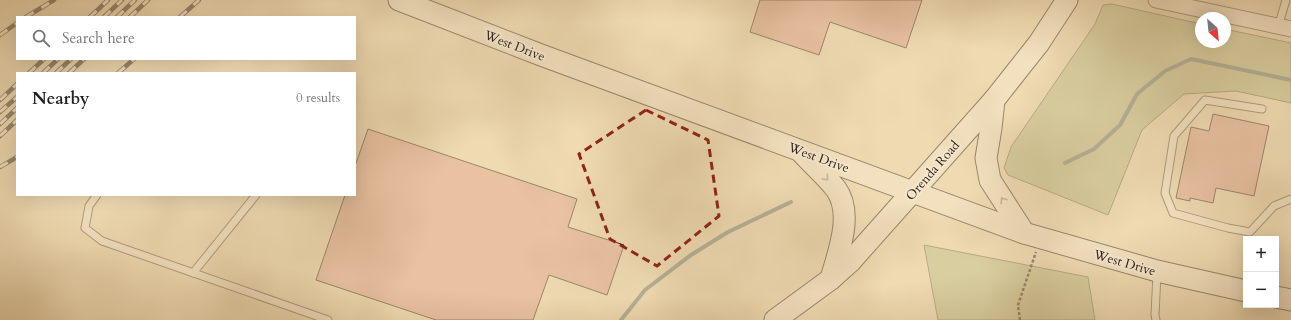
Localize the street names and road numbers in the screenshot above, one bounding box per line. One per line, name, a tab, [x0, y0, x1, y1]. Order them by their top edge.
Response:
street label: West Drive	[481, 26, 548, 66]
street label: Orenda Road	[902, 137, 964, 204]
street label: West Drive	[785, 138, 852, 177]
street label: West Drive	[1091, 245, 1158, 280]

